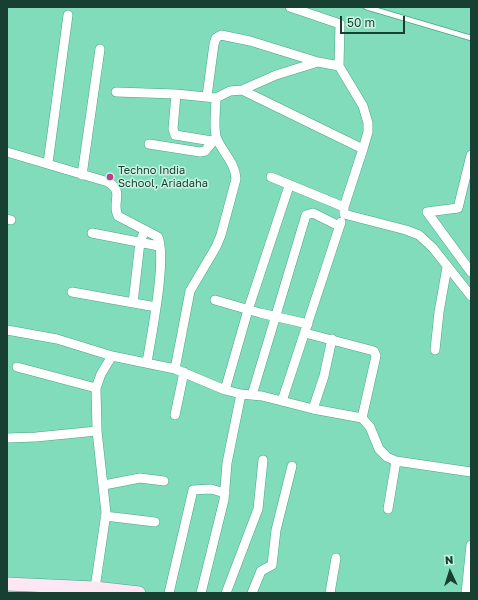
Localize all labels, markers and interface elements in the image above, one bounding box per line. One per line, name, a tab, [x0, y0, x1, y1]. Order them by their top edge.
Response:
scale bar	[342, 8, 407, 34]
text: 50 m	[347, 15, 375, 30]
place label: Techno India School, Ariadaha	[118, 164, 208, 190]
marker: Techno India School, Ariadaha	[105, 172, 115, 182]
north arrow	[430, 552, 470, 592]
text: N	[444, 553, 454, 566]

